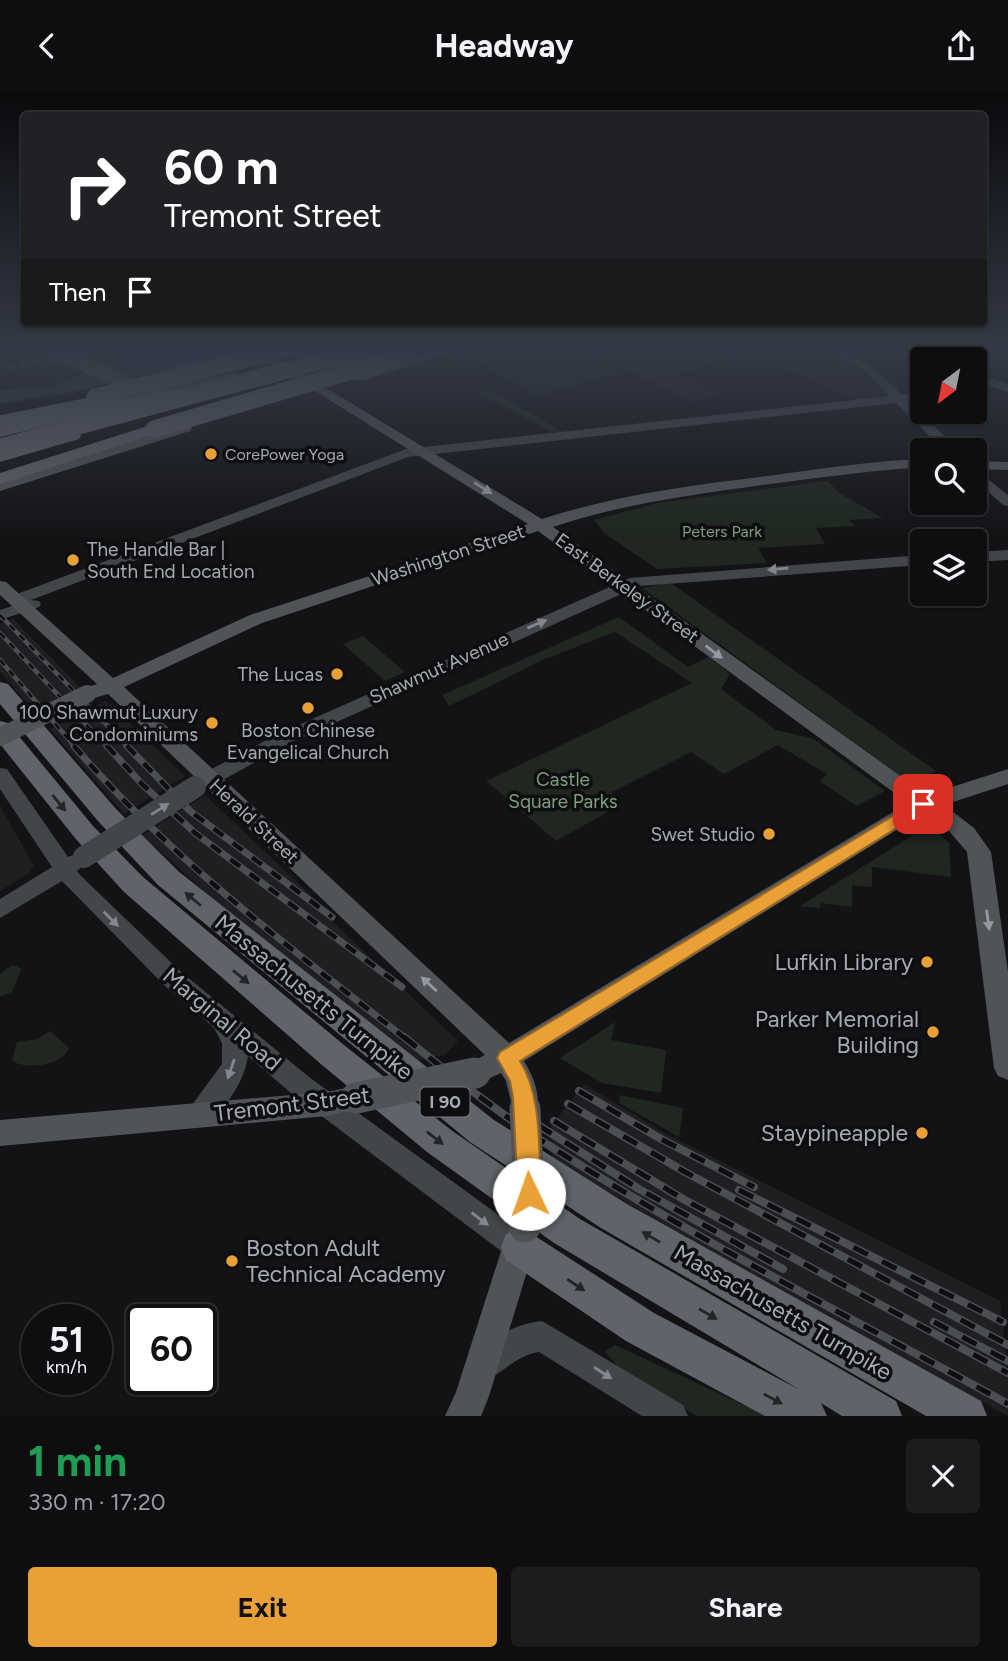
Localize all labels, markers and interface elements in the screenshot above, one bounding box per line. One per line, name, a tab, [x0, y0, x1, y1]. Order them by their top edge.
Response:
icon: back	[28, 27, 66, 65]
text: Headway	[434, 27, 574, 65]
icon: share	[942, 27, 980, 65]
text: 60 m	[164, 137, 279, 196]
icon: right	[49, 140, 140, 231]
text: Tremont Street	[164, 197, 382, 235]
icon: arrive	[121, 273, 159, 311]
text: Then	[49, 276, 107, 308]
north arrow	[910, 347, 987, 423]
map controls	[910, 347, 987, 606]
button: search	[910, 438, 987, 515]
place label: CorePower Yoga	[225, 445, 344, 464]
marker: CorePower Yoga	[203, 446, 219, 462]
one-way arrow	[473, 482, 492, 495]
street label: Washington Street	[369, 519, 527, 591]
park label: Peters Park	[682, 522, 762, 541]
street label: East Berkeley Street	[551, 528, 703, 648]
button: layers	[910, 529, 987, 606]
place label: The Handle Bar | South End Location	[87, 538, 255, 583]
marker: The Handle Bar | South End Location	[65, 552, 81, 568]
one-way arrow	[766, 564, 788, 575]
one-way arrow	[526, 618, 547, 629]
street label: Shawmut Avenue	[366, 627, 512, 709]
one-way arrow	[705, 644, 723, 658]
place label: The Lucas	[238, 663, 323, 686]
marker: The Lucas	[329, 666, 345, 682]
marker: Boston Chinese Evangelical Church	[300, 700, 316, 716]
place label: 100 Shawmut Luxury Condominiums	[19, 701, 198, 746]
marker: 100 Shawmut Luxury Condominiums	[204, 715, 220, 731]
place label: Boston Chinese Evangelical Church	[227, 719, 389, 764]
park label: Castle Square Parks	[508, 768, 618, 813]
street label: Herald Street	[204, 774, 304, 868]
pin	[893, 774, 953, 834]
icon: arrive	[904, 785, 942, 823]
one-way arrow	[52, 793, 67, 811]
one-way arrow	[150, 802, 169, 815]
place label: Swet Studio	[650, 823, 755, 846]
marker: Swet Studio	[761, 826, 777, 842]
one-way arrow	[184, 891, 202, 907]
street label: Massachusetts Turnpike	[209, 908, 419, 1086]
one-way arrow	[982, 909, 993, 931]
one-way arrow	[102, 910, 119, 927]
place label: Lufkin Library	[775, 948, 913, 976]
marker: Lufkin Library	[919, 954, 935, 970]
street label: Marginal Road	[157, 961, 287, 1077]
one-way arrow	[232, 969, 249, 984]
one-way arrow	[421, 976, 438, 992]
place label: Parker Memorial Building	[755, 1005, 919, 1059]
marker: Parker Memorial Building	[925, 1024, 941, 1040]
one-way arrow	[225, 1059, 236, 1080]
street label: Tremont Street	[213, 1081, 371, 1127]
road number: I 90	[420, 1087, 470, 1117]
place label: Staypineapple	[761, 1119, 908, 1147]
marker: Staypineapple	[914, 1125, 930, 1141]
one-way arrow	[425, 1130, 443, 1145]
position arrow	[492, 1157, 566, 1231]
one-way arrow	[470, 1211, 488, 1226]
one-way arrow	[642, 1231, 661, 1244]
place label: Boston Adult Technical Academy	[246, 1234, 445, 1288]
street label: Massachusetts Turnpike	[669, 1238, 897, 1386]
marker: Boston Adult Technical Academy	[224, 1253, 240, 1269]
one-way arrow	[567, 1278, 585, 1292]
speed limit sign: 60	[126, 1304, 217, 1395]
one-way arrow	[698, 1308, 717, 1321]
text: 51	[49, 1319, 84, 1361]
text: km/h	[46, 1356, 87, 1378]
one-way arrow	[594, 1366, 613, 1379]
one-way arrow	[763, 1393, 783, 1404]
text: 1 min	[28, 1436, 127, 1487]
button: close	[906, 1439, 980, 1513]
text: 330 m · 17:20	[28, 1488, 166, 1516]
button: Exit	[28, 1567, 497, 1647]
button: Share	[511, 1567, 980, 1647]

